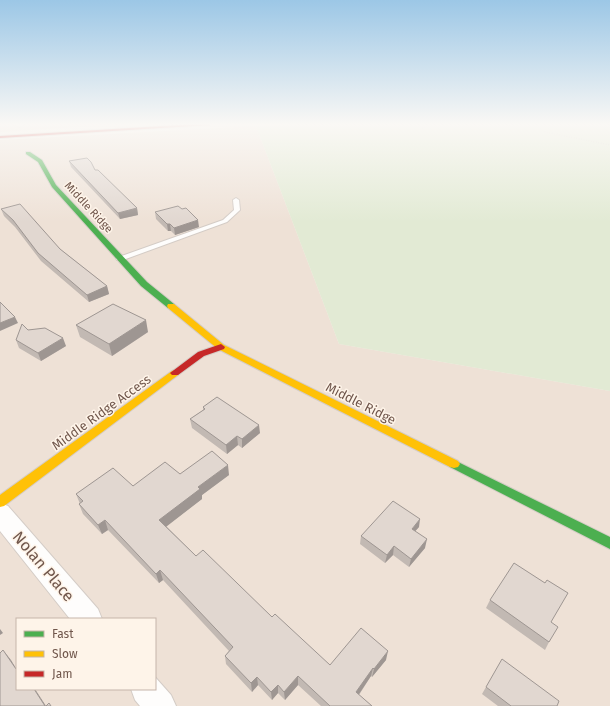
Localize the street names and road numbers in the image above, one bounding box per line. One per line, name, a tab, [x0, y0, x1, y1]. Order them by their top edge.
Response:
street label: Middle Ridge	[62, 179, 115, 235]
street label: Middle Ridge Access	[49, 372, 154, 453]
street label: Middle Ridge	[323, 379, 398, 428]
street label: Nolan Place	[9, 527, 78, 605]

